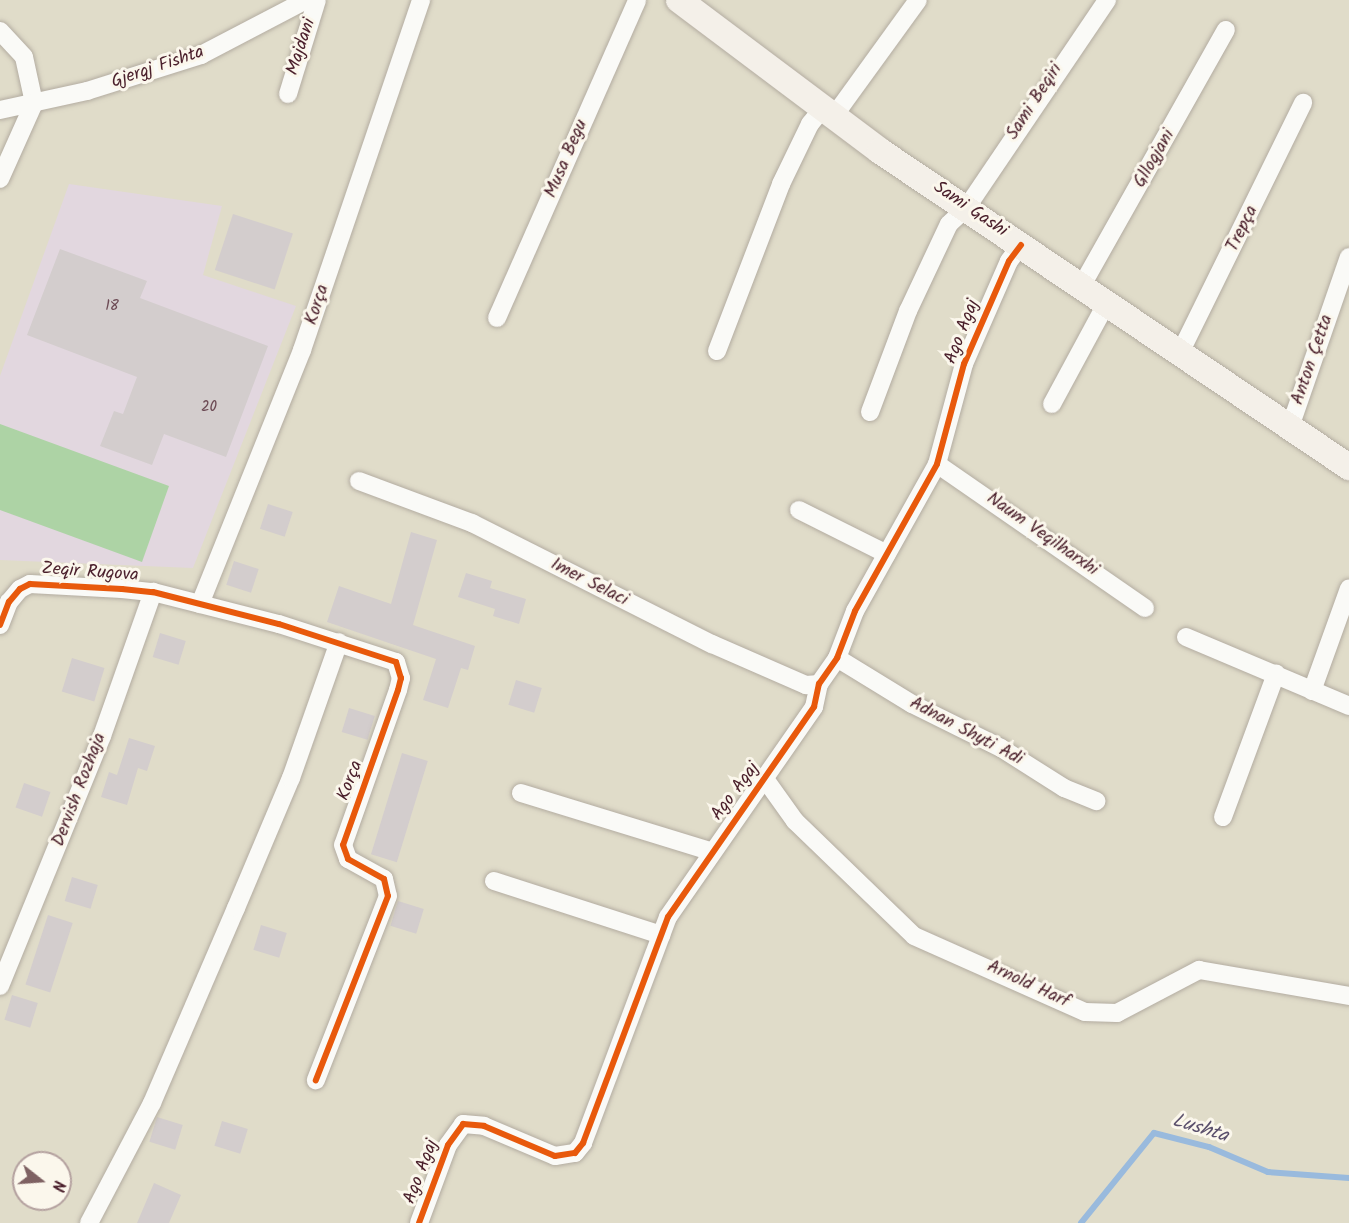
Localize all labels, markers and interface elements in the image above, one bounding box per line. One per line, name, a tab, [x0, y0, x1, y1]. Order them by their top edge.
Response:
street label: Majdani	[283, 16, 321, 78]
street label: Gjergj Fishta	[109, 42, 207, 94]
street label: Sami Beqiri	[1002, 60, 1068, 144]
street label: Musa Begu	[541, 117, 593, 201]
street label: Gllogjani	[1130, 126, 1180, 192]
street label: Sami Gashi	[929, 177, 1011, 243]
street label: Trepça	[1223, 202, 1263, 256]
street label: Korça	[301, 282, 335, 328]
street label: Ago Agaj	[941, 297, 985, 367]
house number: 18	[105, 298, 119, 316]
street label: Anton Çetta	[1288, 312, 1338, 408]
house number: 20	[201, 399, 217, 417]
street label: Naum Veqilharxhi	[982, 488, 1102, 582]
street label: Imer Selaci	[547, 554, 631, 612]
street label: Zeqir Rugova	[41, 559, 139, 587]
street label: Adnan Shyti Adi	[906, 693, 1026, 771]
street label: Dervish Rozhaja	[48, 730, 112, 850]
street label: Korça	[334, 758, 368, 804]
street label: Ago Agaj	[707, 759, 765, 825]
street label: Arnold Harf	[983, 957, 1073, 1013]
water label: Lushta	[1169, 1109, 1231, 1149]
street label: Ago Agaj	[400, 1137, 444, 1207]
north arrow	[12, 1151, 72, 1211]
text: N	[44, 1177, 71, 1194]

